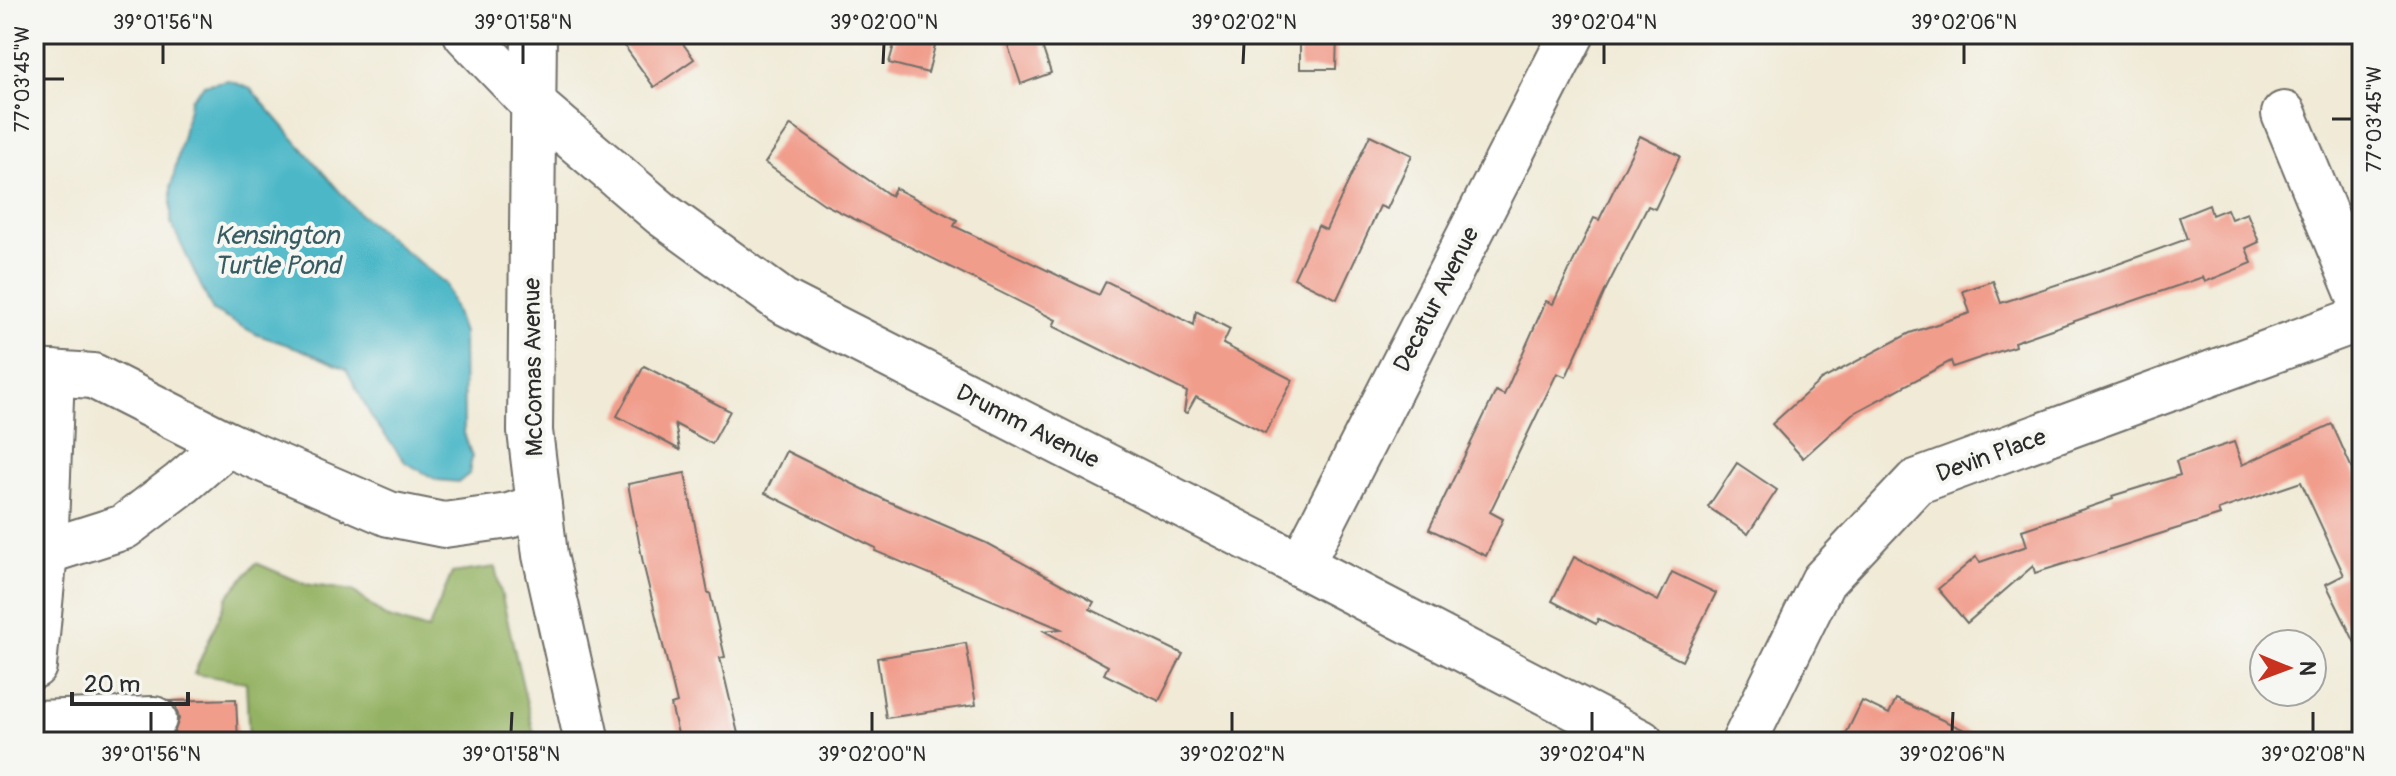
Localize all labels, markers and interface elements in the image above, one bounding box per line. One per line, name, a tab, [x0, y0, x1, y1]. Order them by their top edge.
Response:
text: 39°01'56"N	[113, 10, 213, 35]
text: 39°01'58"N	[474, 10, 572, 35]
text: 39°02'00"N	[830, 10, 938, 35]
text: 39°02'02"N	[1191, 10, 1297, 35]
text: 39°02'04"N	[1551, 10, 1657, 35]
text: 39°02'06"N	[1911, 10, 2017, 35]
text: 77°03'45"W	[10, 26, 35, 132]
text: 77°03'45"W	[2362, 66, 2387, 172]
water label: Kensington Turtle Pond	[214, 220, 344, 282]
street label: Decatur Avenue	[1387, 222, 1485, 377]
street label: McComas Avenue	[517, 277, 550, 457]
street label: Drumm Avenue	[951, 378, 1104, 475]
street label: Devin Place	[1932, 422, 2050, 489]
north arrow	[2248, 628, 2328, 708]
scale bar	[72, 656, 188, 706]
text: N	[2293, 661, 2321, 676]
text: 20 m	[84, 670, 140, 699]
text: 39°01'56"N	[101, 742, 201, 767]
text: 39°01'58"N	[462, 742, 560, 767]
text: 39°02'00"N	[818, 742, 926, 767]
text: 39°02'02"N	[1179, 742, 1285, 767]
text: 39°02'04"N	[1539, 742, 1645, 767]
text: 39°02'06"N	[1899, 742, 2005, 767]
text: 39°02'08"N	[2261, 742, 2365, 767]

